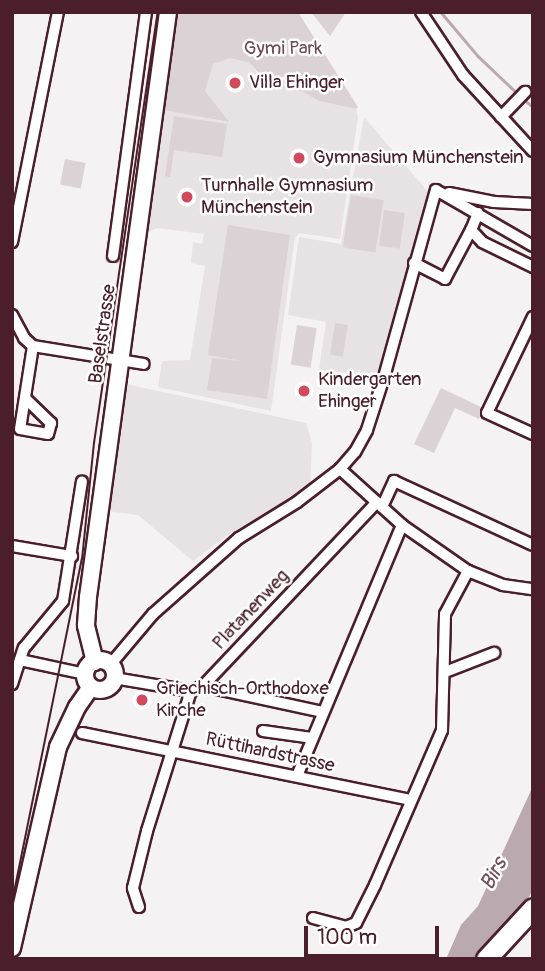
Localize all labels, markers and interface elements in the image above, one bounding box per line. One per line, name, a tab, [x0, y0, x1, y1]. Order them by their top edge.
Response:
park label: Gymi Park	[244, 38, 322, 60]
place label: Villa Ehinger	[249, 72, 344, 94]
marker: Villa Ehinger	[227, 75, 243, 91]
place label: Gymnasium Münchenstein	[313, 147, 524, 169]
marker: Gymnasium Münchenstein	[291, 150, 307, 166]
place label: Turnhalle Gymnasium Münchenstein	[201, 175, 373, 219]
marker: Turnhalle Gymnasium Münchenstein	[179, 189, 195, 205]
street label: Baselstrasse	[85, 283, 121, 385]
place label: Kindergarten Ehinger	[318, 369, 422, 413]
marker: Kindergarten Ehinger	[296, 383, 312, 399]
street label: Platanenweg	[208, 565, 294, 655]
place label: Griechisch-Orthodoxe Kirche	[156, 678, 329, 722]
marker: Griechisch-Orthodoxe Kirche	[134, 692, 150, 708]
street label: Rüttihardstrasse	[204, 728, 336, 778]
water label: Birs	[475, 854, 513, 894]
scale bar	[307, 912, 442, 956]
text: 100 m	[317, 924, 377, 951]

